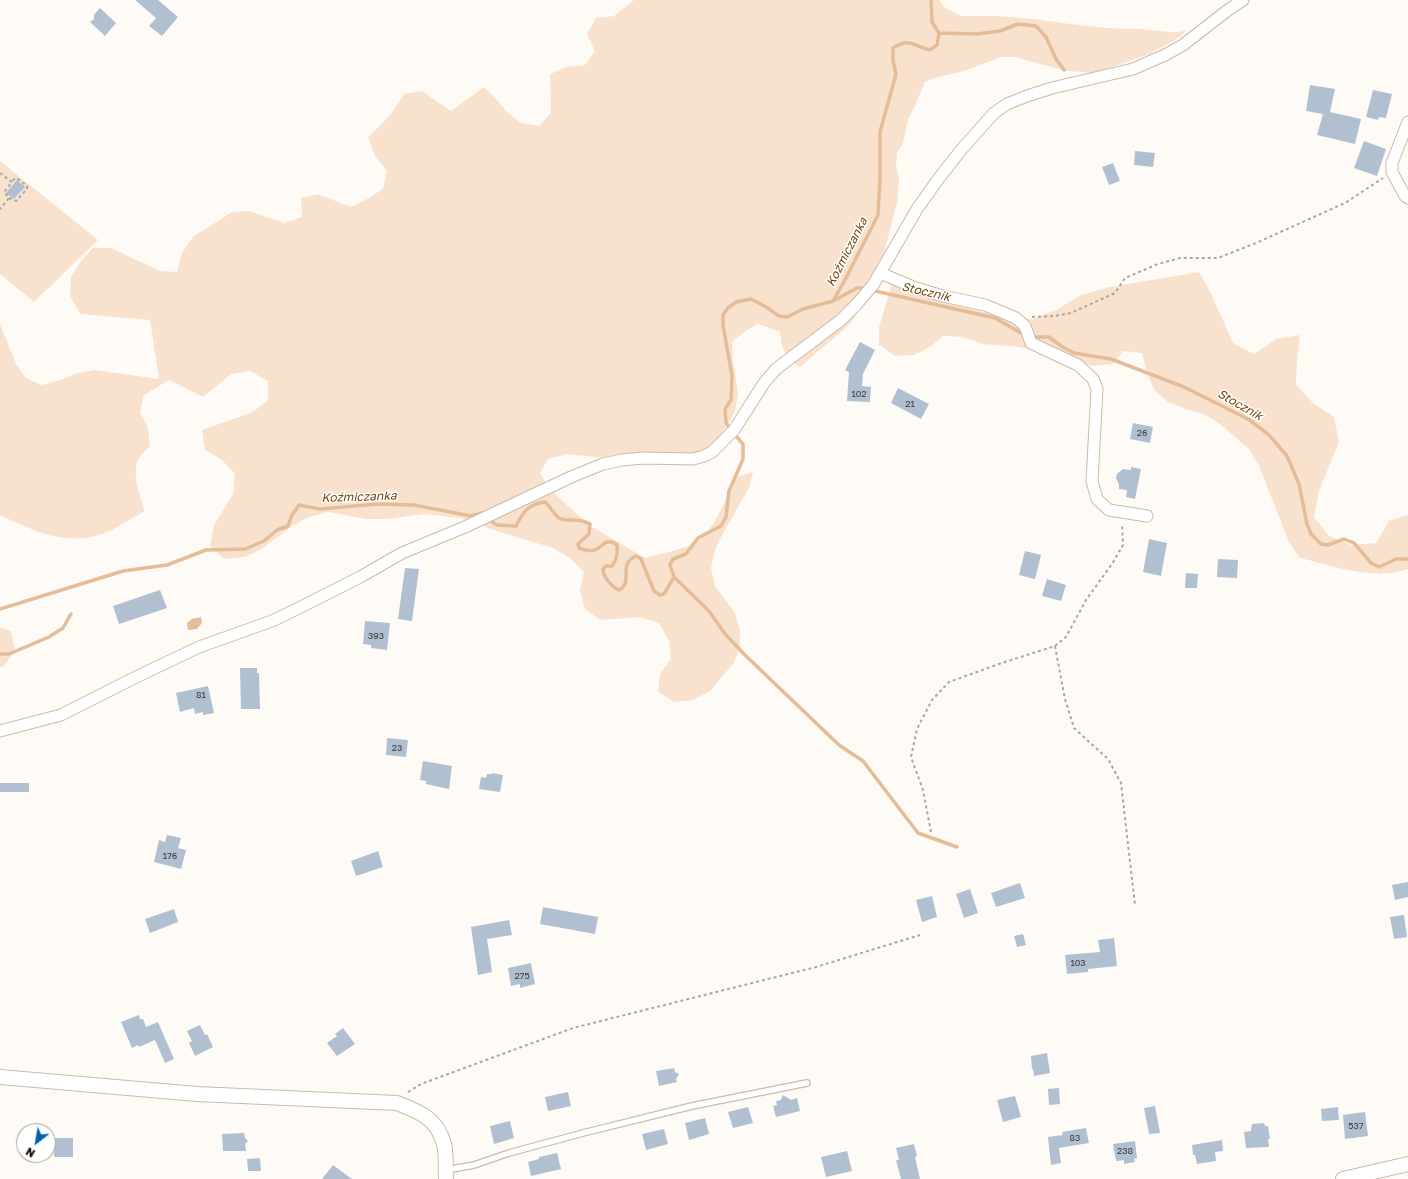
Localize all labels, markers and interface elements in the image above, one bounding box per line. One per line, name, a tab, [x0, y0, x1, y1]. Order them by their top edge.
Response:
water label: Koźmiczanka	[823, 215, 871, 289]
water label: Stocznik	[900, 279, 952, 305]
water label: Stocznik	[1215, 386, 1265, 424]
house number: 102	[851, 389, 867, 399]
house number: 21	[905, 399, 915, 409]
house number: 26	[1137, 428, 1147, 438]
water label: Koźmiczanka	[321, 488, 397, 506]
house number: 393	[368, 631, 384, 641]
house number: 81	[196, 690, 206, 700]
house number: 23	[392, 743, 402, 753]
house number: 176	[163, 851, 177, 861]
house number: 103	[1070, 958, 1086, 968]
house number: 275	[514, 971, 530, 981]
house number: 537	[1348, 1121, 1364, 1131]
north arrow	[16, 1123, 56, 1163]
house number: 83	[1070, 1133, 1080, 1143]
text: N	[23, 1145, 37, 1161]
house number: 238	[1117, 1146, 1133, 1156]

